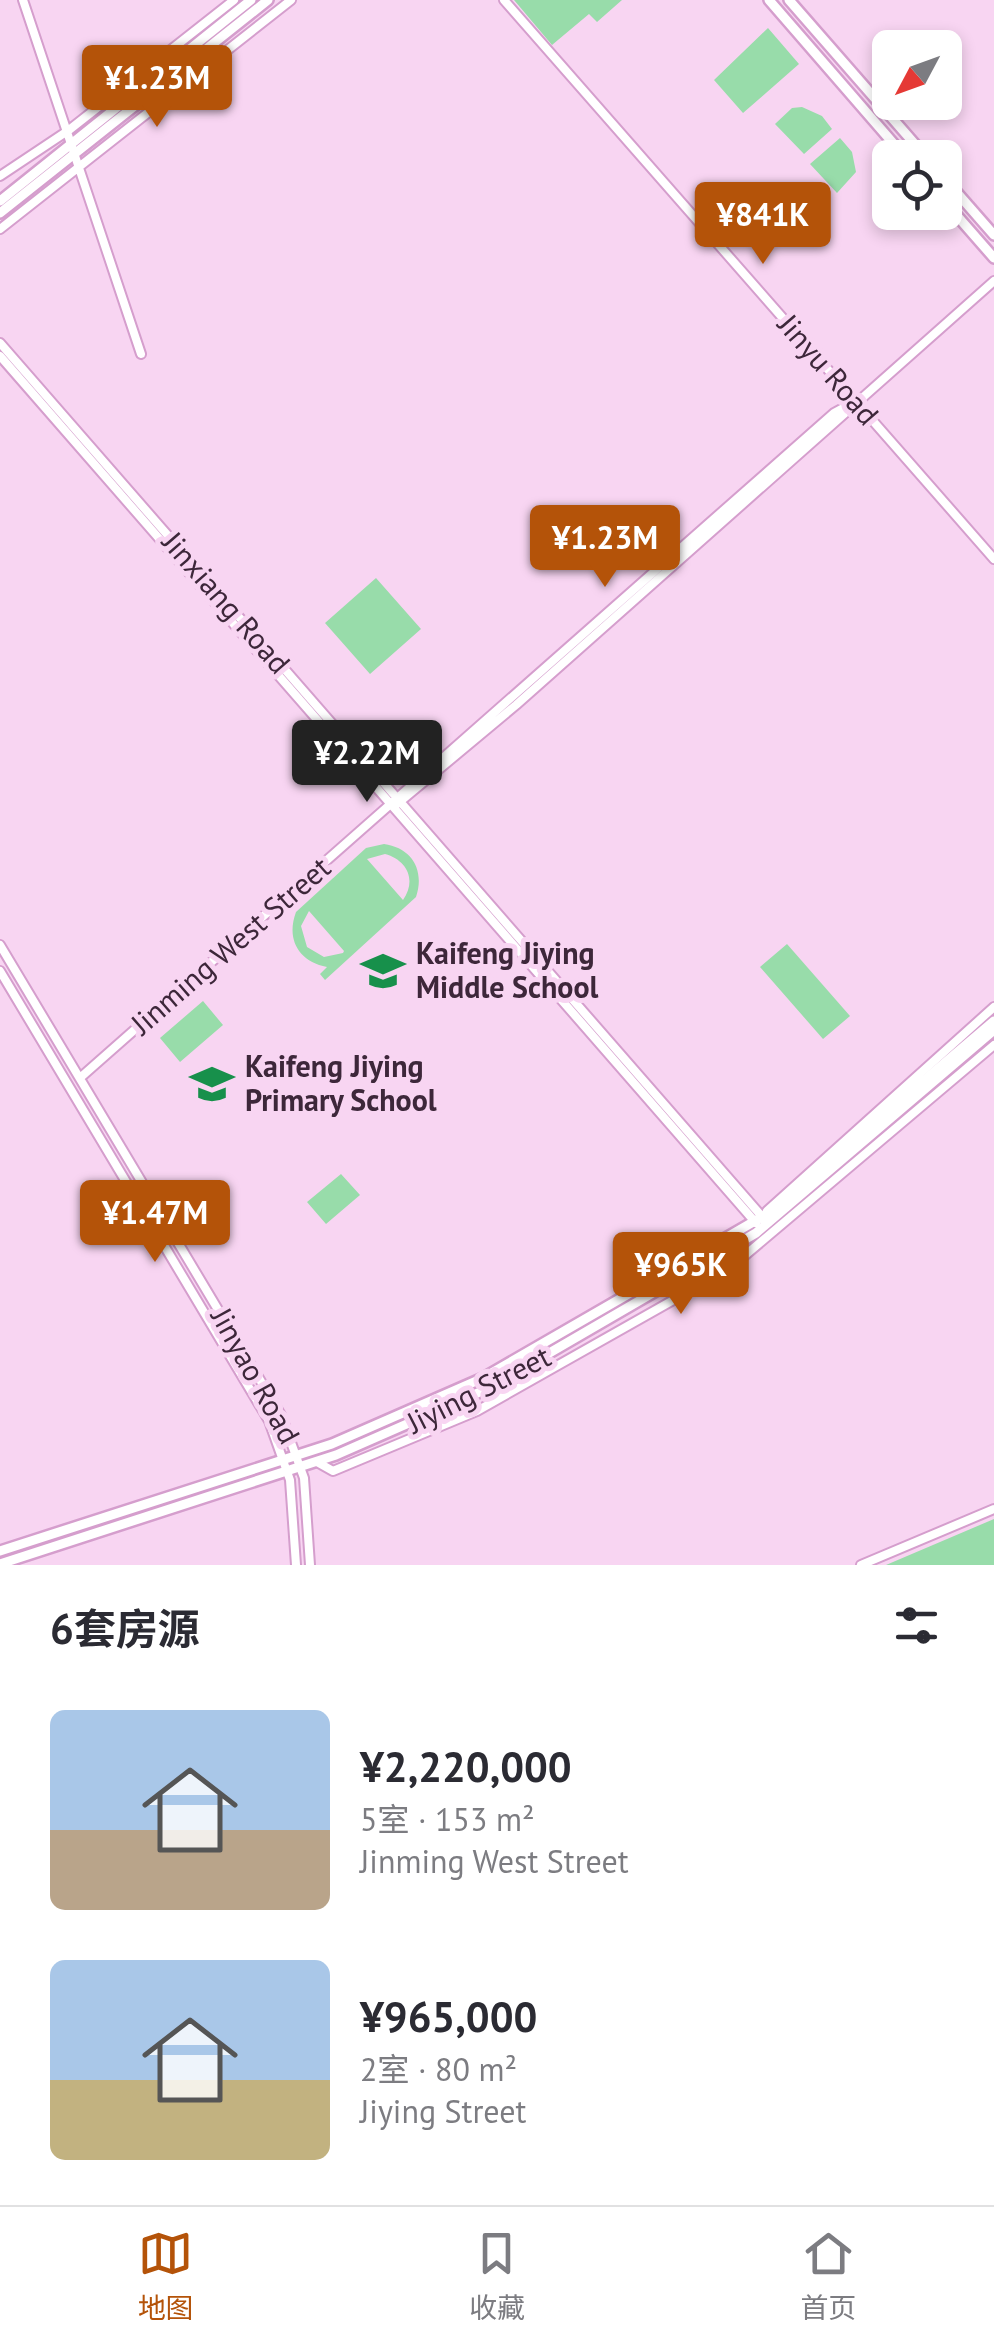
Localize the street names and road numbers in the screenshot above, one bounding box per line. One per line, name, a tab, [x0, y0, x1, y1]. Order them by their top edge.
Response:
street label: Jinyu Road	[769, 304, 888, 433]
street label: Jinxiang Road	[154, 521, 299, 681]
street label: Jinming West Street	[121, 848, 338, 1043]
street label: Jinyao Road	[202, 1299, 310, 1450]
street label: Jiying Street	[398, 1336, 557, 1442]

